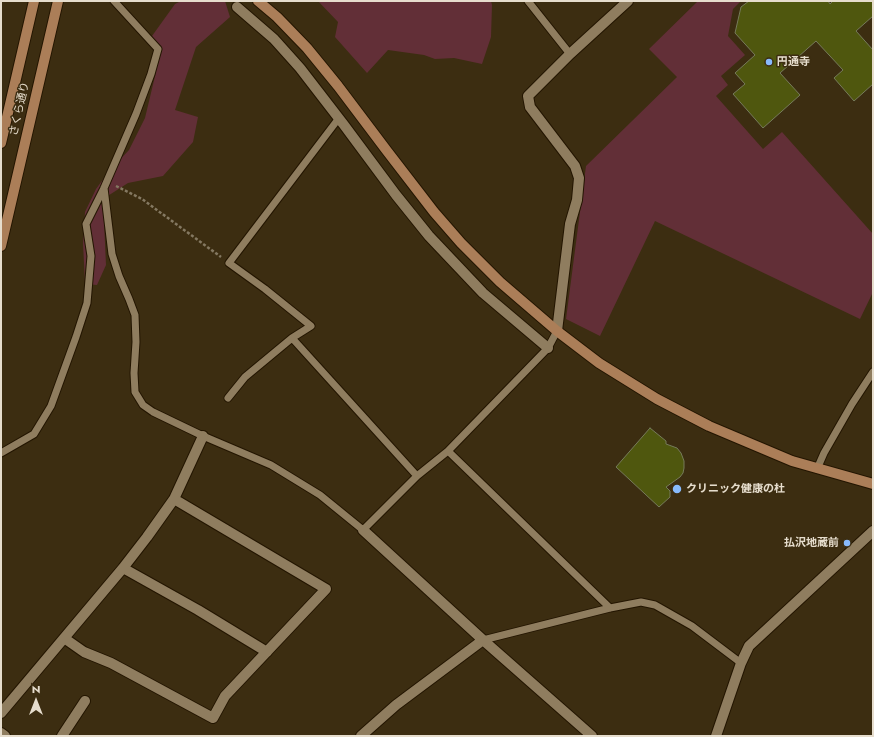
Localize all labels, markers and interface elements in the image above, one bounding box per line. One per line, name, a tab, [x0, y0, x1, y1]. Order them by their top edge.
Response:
place label: 円通寺	[777, 55, 810, 69]
marker: 円通寺	[764, 57, 774, 67]
street label: さくら通り	[7, 81, 33, 137]
place label: クリニック健康の杜	[686, 482, 785, 496]
marker: クリニック健康の杜	[671, 483, 683, 495]
place label: 払沢地蔵前	[784, 536, 839, 550]
marker: 払沢地蔵前	[842, 538, 852, 548]
north arrow	[16, 681, 56, 721]
text: N	[32, 681, 40, 697]

